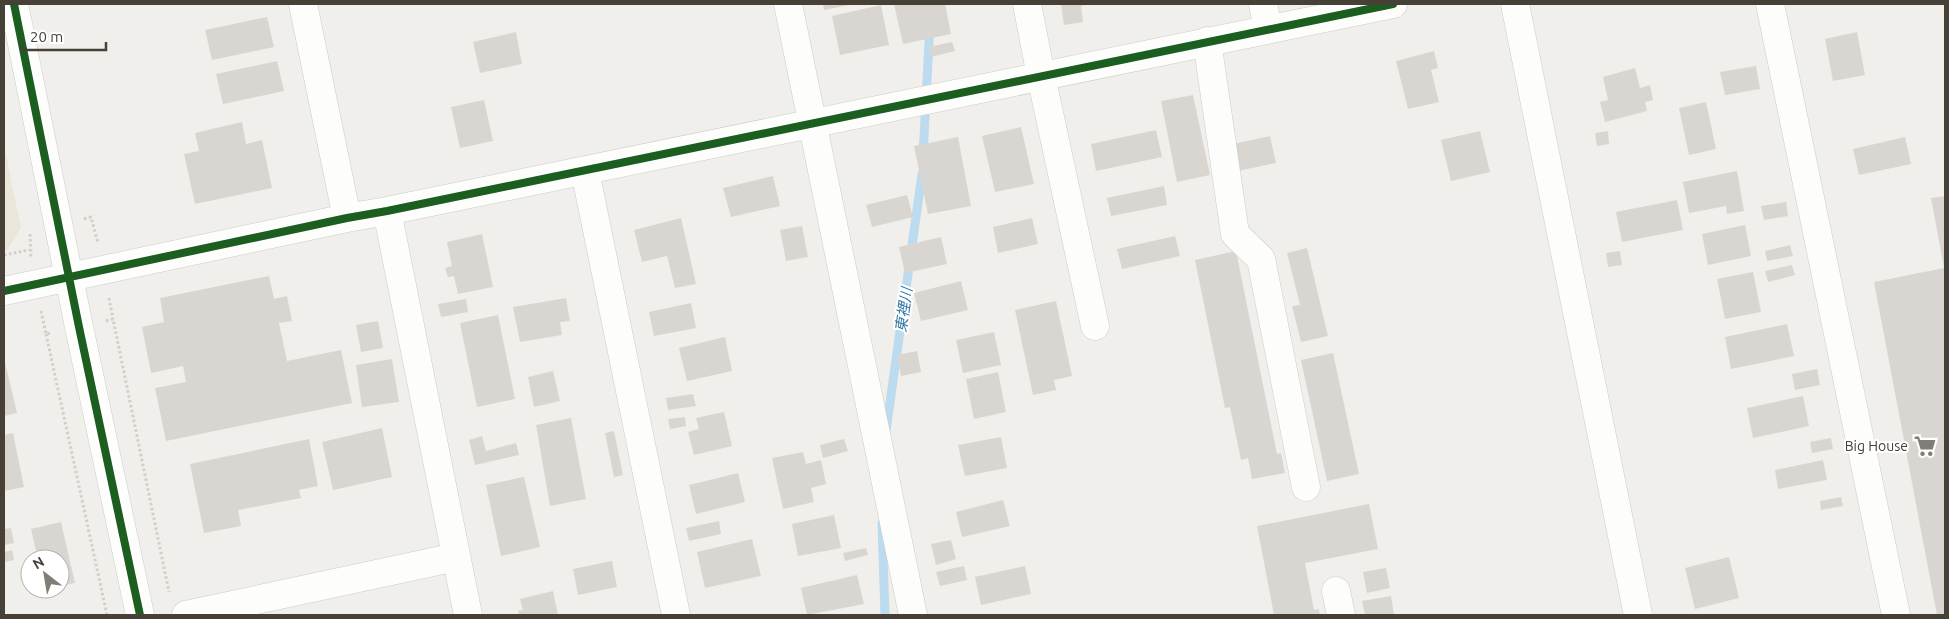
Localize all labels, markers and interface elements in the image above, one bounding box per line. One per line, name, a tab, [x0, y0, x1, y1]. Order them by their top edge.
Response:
scale bar	[22, 20, 106, 52]
text: 20 m	[30, 28, 63, 45]
water label: 東裡川	[892, 284, 915, 333]
supermarket icon: Big House	[1912, 433, 1938, 459]
place label: Big House	[1845, 438, 1908, 454]
north arrow	[20, 549, 70, 599]
text: N	[30, 553, 47, 572]

